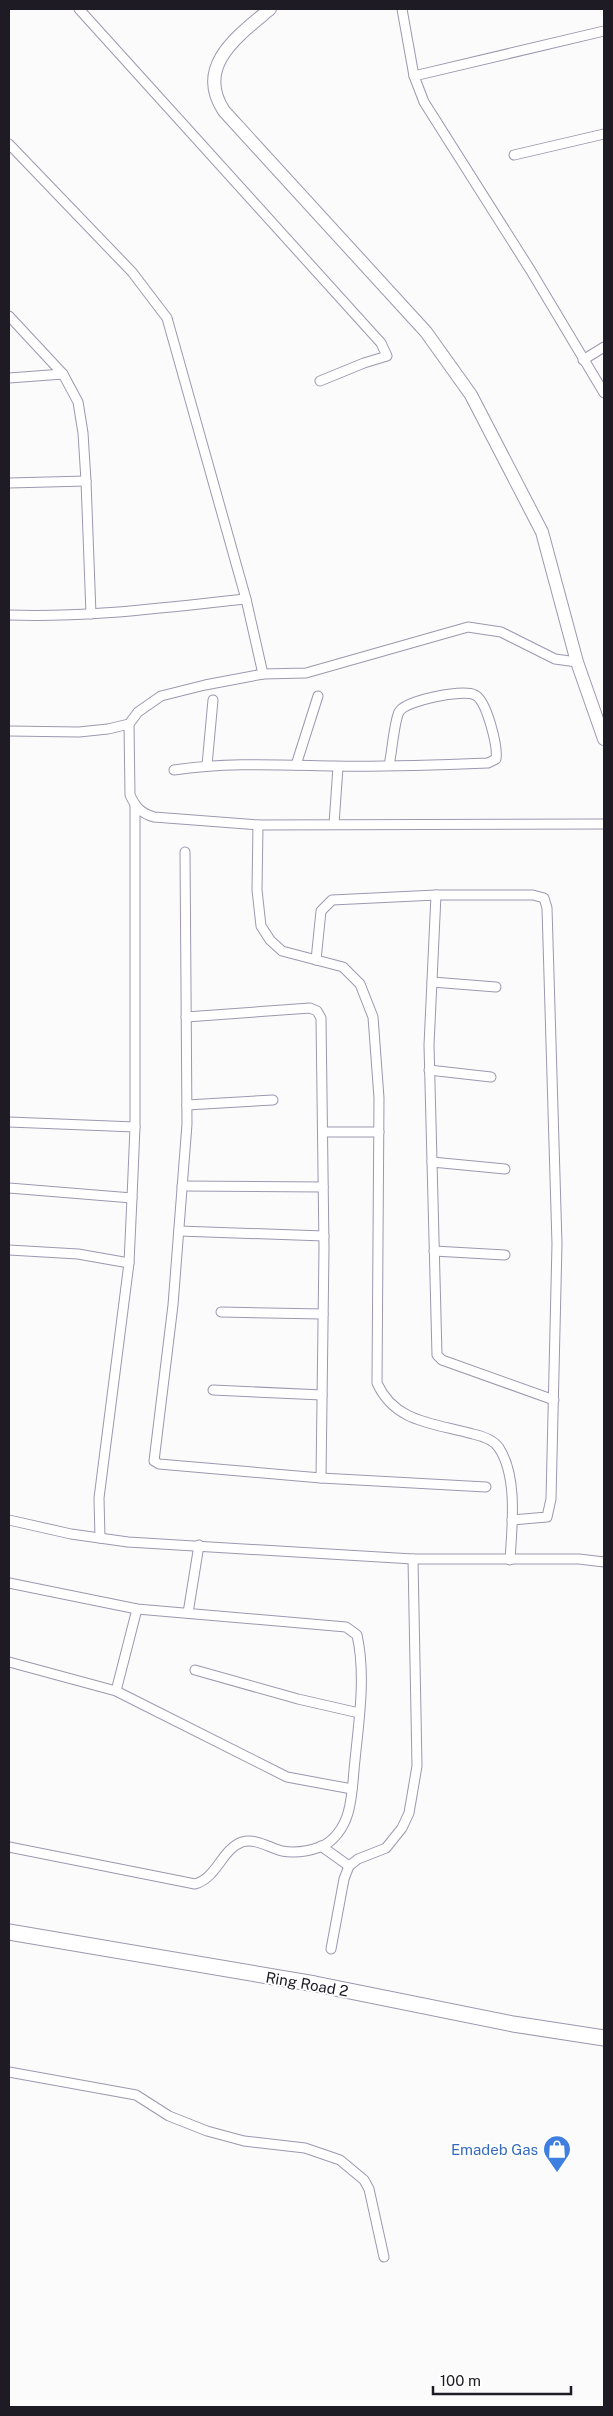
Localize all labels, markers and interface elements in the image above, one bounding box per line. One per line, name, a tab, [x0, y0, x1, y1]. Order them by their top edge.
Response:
street label: Ring Road 2	[264, 1968, 350, 2000]
shop icon: Emadeb Gas	[542, 2134, 572, 2173]
place label: Emadeb Gas	[451, 2141, 538, 2158]
scale bar	[433, 2364, 570, 2396]
text: 100 m	[440, 2372, 481, 2389]

